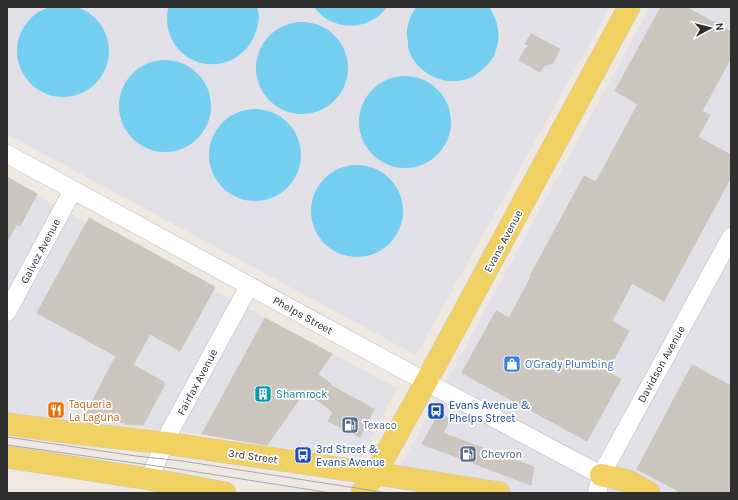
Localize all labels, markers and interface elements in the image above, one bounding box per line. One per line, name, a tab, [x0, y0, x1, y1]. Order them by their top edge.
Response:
north arrow	[690, 8, 730, 48]
text: N	[712, 22, 726, 32]
street label: Evans Avenue	[482, 207, 526, 275]
street label: Galvez Avenue	[18, 216, 63, 286]
street label: Phelps Street	[271, 294, 335, 337]
street label: Davidson Avenue	[635, 323, 688, 405]
street label: Fairfax Avenue	[175, 347, 220, 418]
shop icon: O'Grady Plumbing	[502, 354, 522, 374]
place label: O'Grady Plumbing	[525, 358, 615, 371]
building icon: Shamrock	[253, 384, 273, 404]
place label: Shamrock	[276, 388, 328, 401]
place label: Taqueria La Laguna	[69, 398, 120, 424]
place label: Evans Avenue & Phelps Street	[449, 399, 531, 425]
restaurant icon: Taqueria La Laguna	[46, 400, 66, 420]
bus stop icon: Evans Avenue & Phelps Street	[426, 401, 446, 421]
fuel station icon: Texaco	[340, 415, 360, 435]
place label: Texaco	[363, 419, 397, 432]
place label: 3rd Street & Evans Avenue	[316, 443, 385, 469]
fuel station icon: Chevron	[458, 444, 478, 464]
bus stop icon: 3rd Street & Evans Avenue	[293, 445, 313, 465]
street label: 3rd Street	[227, 447, 278, 466]
place label: Chevron	[481, 448, 522, 461]

